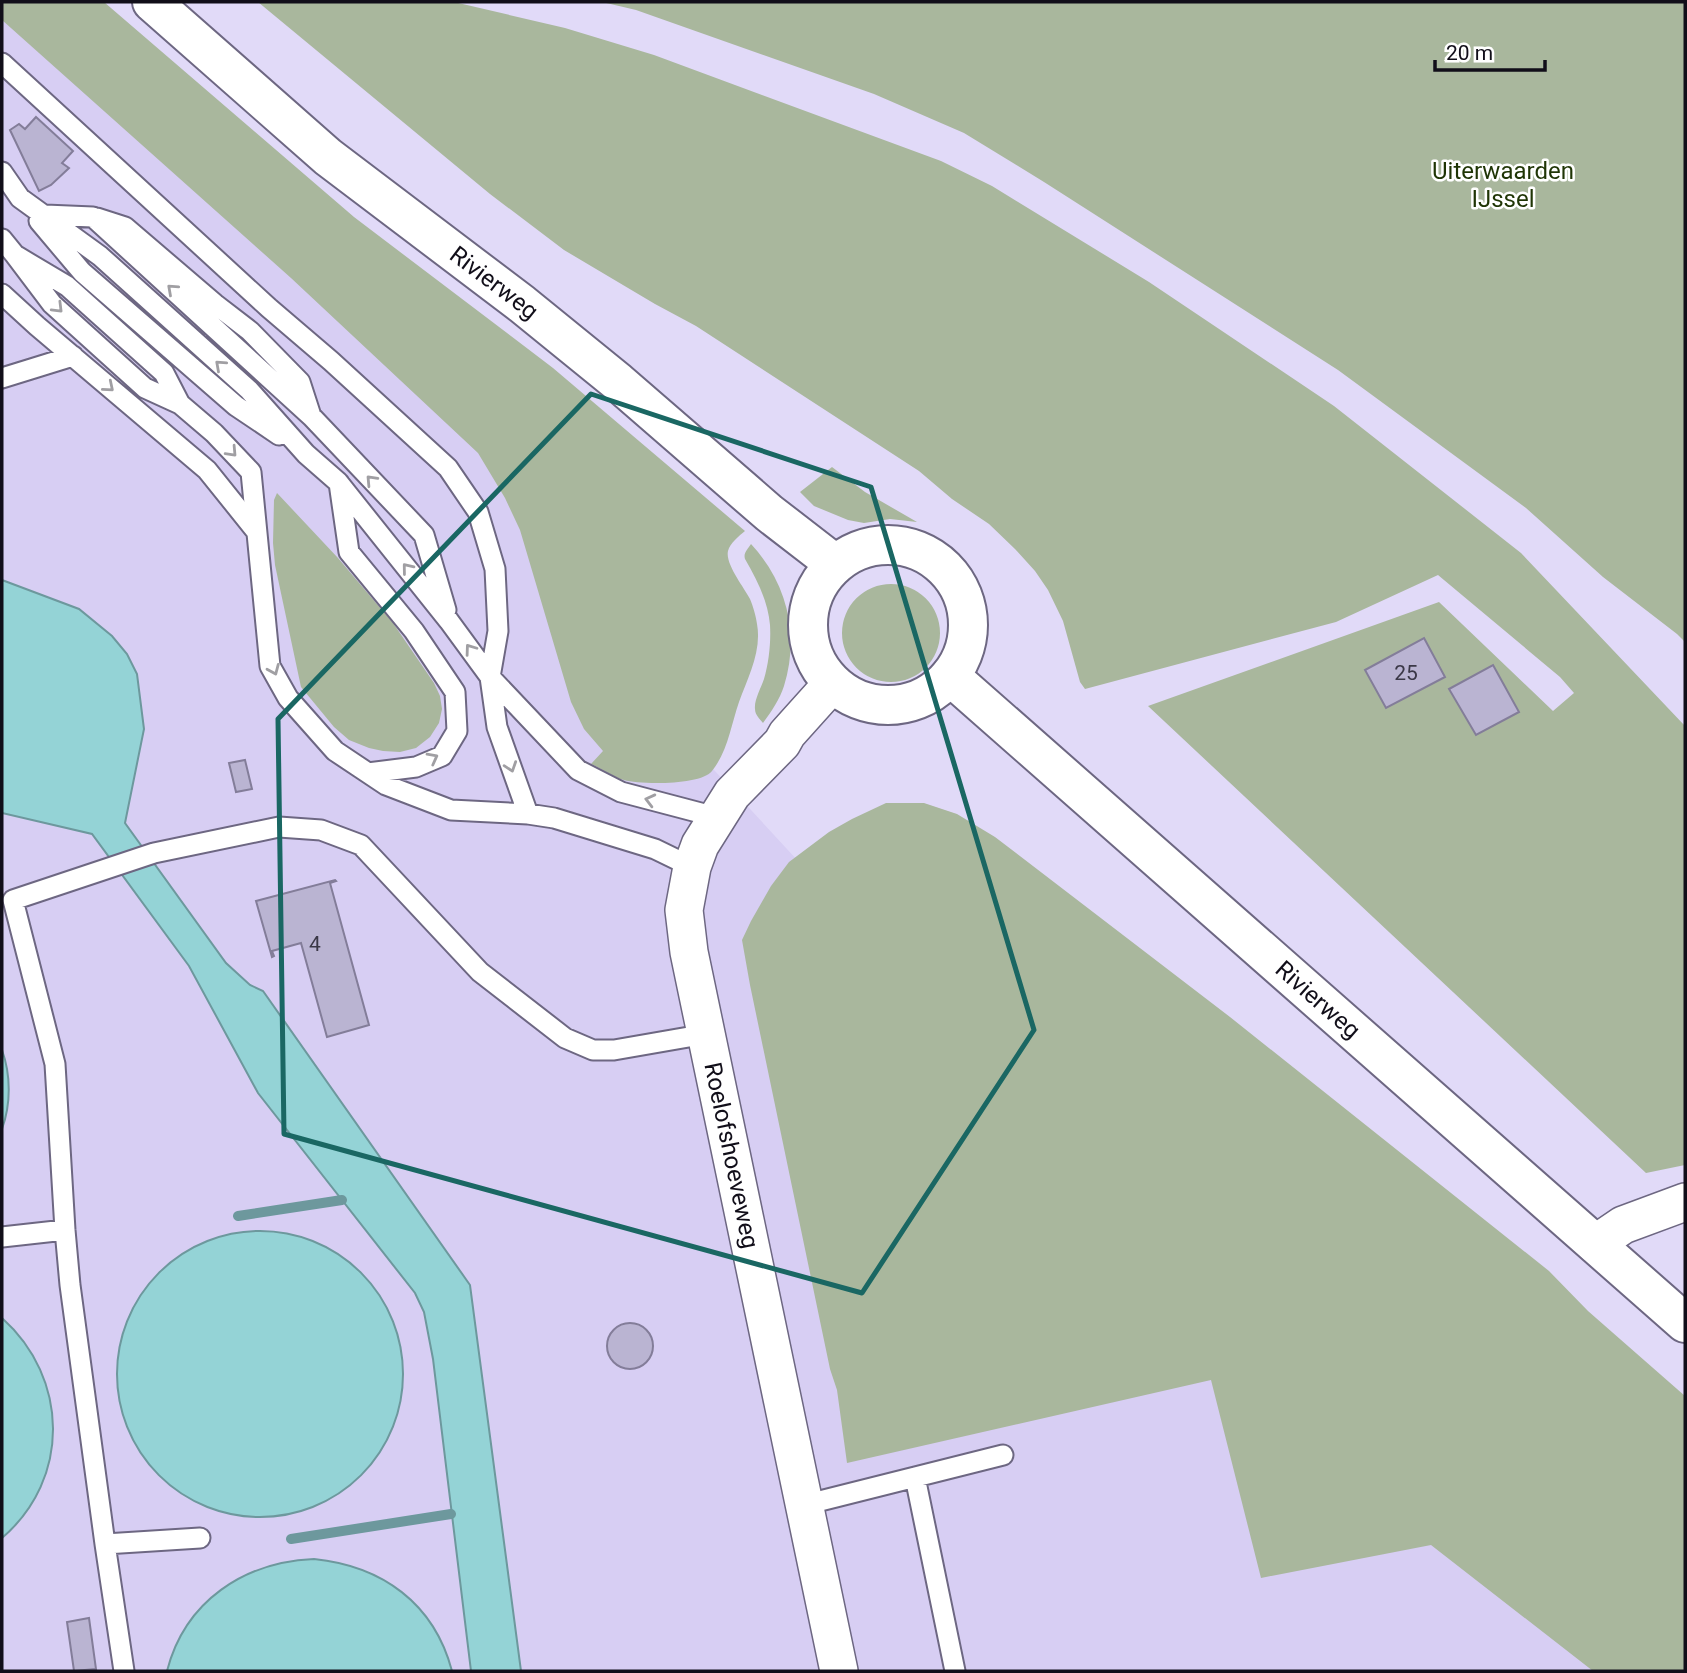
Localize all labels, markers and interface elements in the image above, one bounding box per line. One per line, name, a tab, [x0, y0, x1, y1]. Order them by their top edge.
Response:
scale bar	[1435, 28, 1545, 72]
text: 20 m	[1446, 41, 1493, 65]
park label: Uiterwaarden IJssel	[1432, 157, 1574, 213]
street label: Rivierweg	[444, 241, 544, 325]
one-way arrow	[167, 285, 180, 297]
one-way arrow	[49, 300, 62, 313]
one-way arrow	[215, 361, 228, 373]
one-way arrow	[101, 378, 113, 391]
one-way arrow	[224, 444, 236, 457]
one-way arrow	[367, 475, 380, 488]
one-way arrow	[402, 563, 415, 576]
one-way arrow	[465, 644, 478, 657]
house number: 25	[1394, 661, 1418, 685]
one-way arrow	[266, 663, 280, 675]
one-way arrow	[426, 753, 439, 766]
one-way arrow	[503, 761, 517, 773]
one-way arrow	[644, 794, 656, 808]
house number: 4	[309, 932, 321, 956]
street label: Rivierweg	[1270, 955, 1366, 1044]
street label: Roelofshoeveweg	[698, 1060, 764, 1251]

